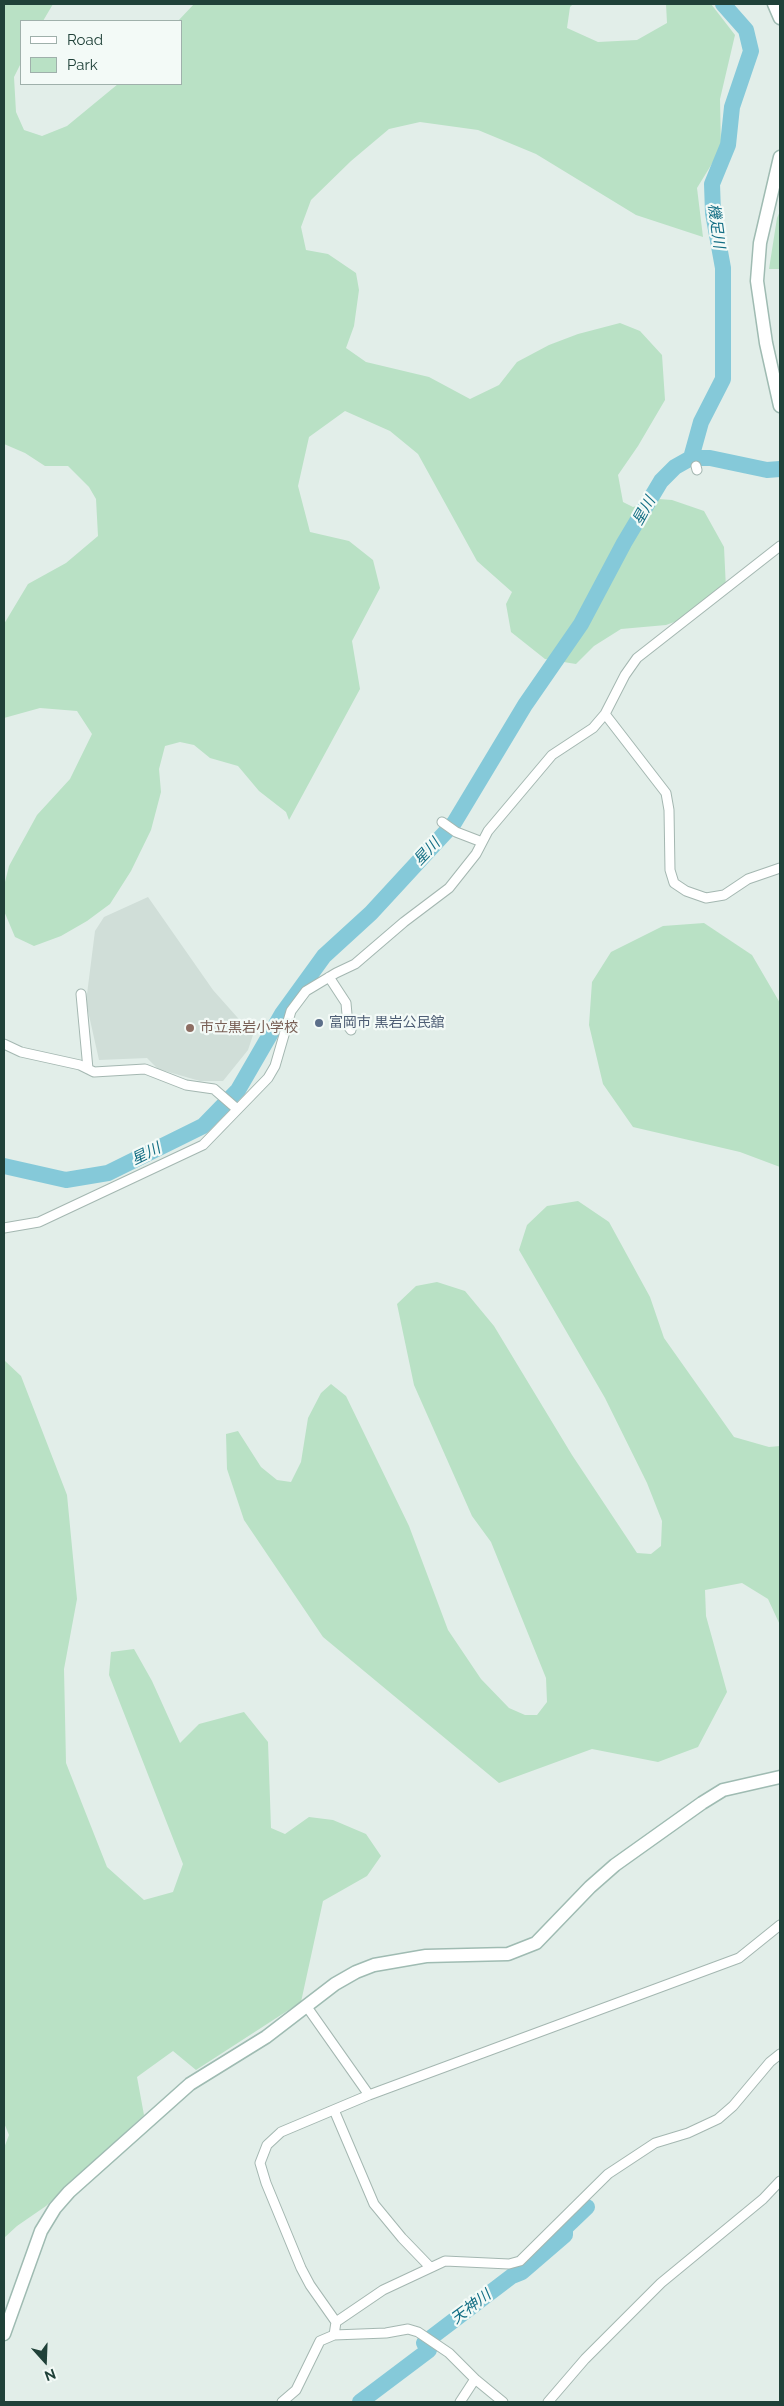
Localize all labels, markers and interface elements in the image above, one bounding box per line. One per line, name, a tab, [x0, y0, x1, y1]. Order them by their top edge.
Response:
legend	[20, 20, 182, 85]
text: Road	[67, 31, 103, 49]
text: Park	[67, 56, 98, 74]
water label: 機足川	[704, 202, 728, 250]
water label: 星川	[629, 494, 659, 528]
water label: 星川	[410, 835, 444, 869]
place label: 富岡市 黒岩公民舘	[329, 1015, 445, 1031]
marker: 富岡市 黒岩公民舘	[313, 1017, 325, 1029]
place label: 市立黒岩小学校	[200, 1020, 298, 1036]
marker: 市立黒岩小学校	[184, 1022, 196, 1034]
water label: 星川	[129, 1139, 163, 1169]
water label: 天神川	[448, 2286, 494, 2328]
north arrow	[20, 2336, 70, 2386]
text: N	[42, 2366, 58, 2384]

